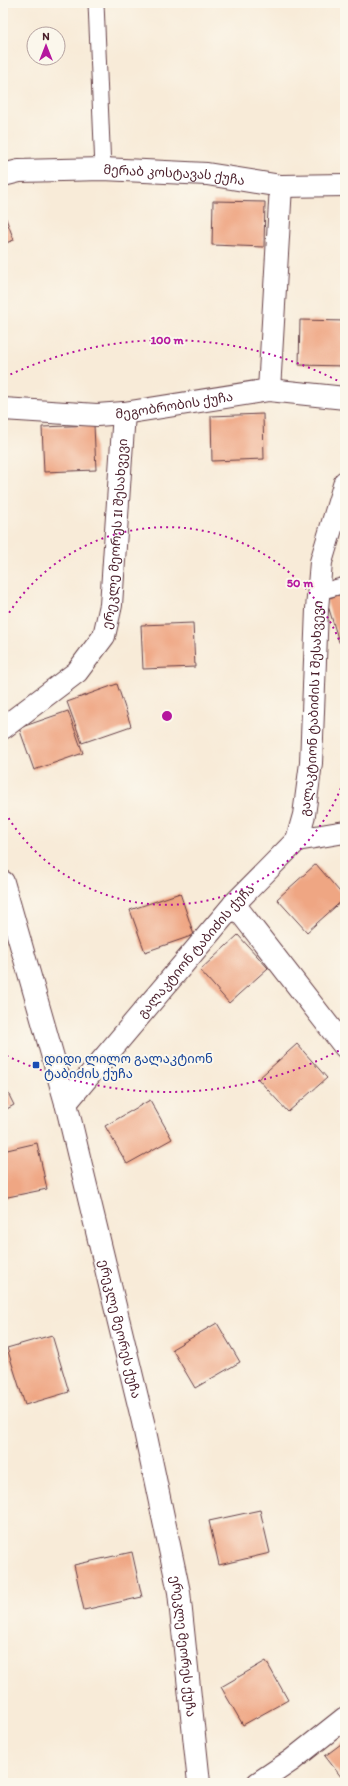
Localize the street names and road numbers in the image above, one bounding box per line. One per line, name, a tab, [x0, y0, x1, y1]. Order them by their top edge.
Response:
street label: მერაბ კოსტავას ქუჩა	[103, 162, 246, 188]
street label: მეგობრობის ქუჩა	[115, 389, 234, 422]
street label: ერეკლე მეორეს II შესახვევი	[99, 438, 130, 630]
street label: გალაკტიონ ტაბიძის I შესახვევი	[297, 600, 326, 817]
street label: გალაკტიონ ტაბიძის ქუჩა	[134, 881, 257, 1021]
street label: ერეკლე მეორეს ქუჩა	[96, 1258, 144, 1400]
street label: ერეკლე მეორეს ქუჩა	[168, 1574, 199, 1718]

